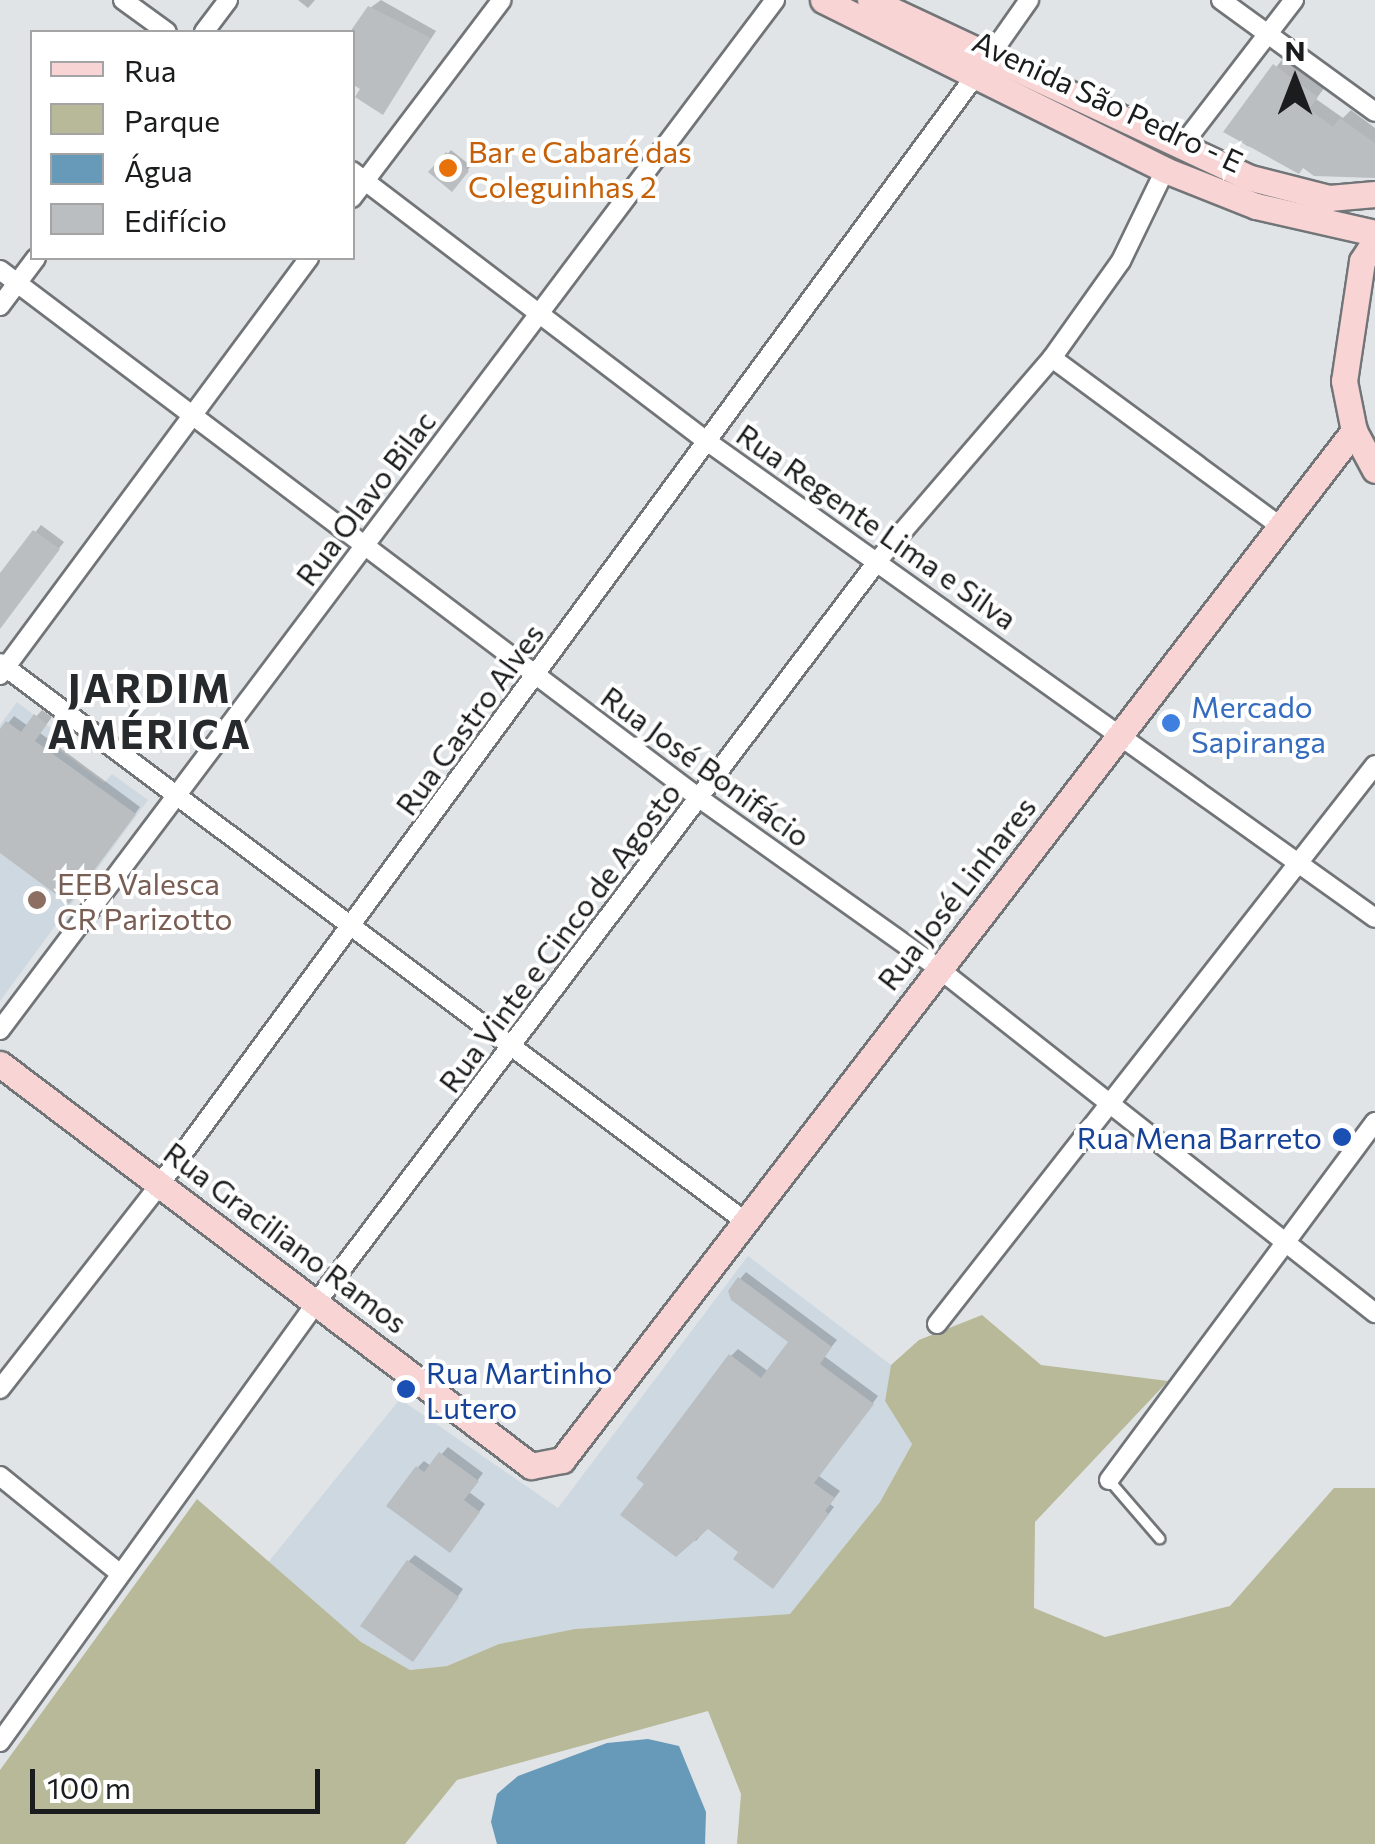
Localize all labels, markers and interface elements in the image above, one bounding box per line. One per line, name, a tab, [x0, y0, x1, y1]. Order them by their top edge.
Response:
street label: Avenida São Pedro - E	[967, 23, 1249, 179]
legend	[30, 30, 355, 260]
north arrow	[1245, 30, 1345, 130]
text: N	[1285, 33, 1306, 67]
text: Rua	[124, 51, 176, 88]
text: Parque	[124, 101, 220, 138]
place label: Bar e Cabaré das Coleguinhas 2	[468, 133, 692, 204]
text: Água	[124, 151, 193, 188]
marker: Bar e Cabaré das Coleguinhas 2	[437, 157, 459, 179]
text: Edifício	[124, 201, 227, 238]
street label: Rua Olavo Bilac	[288, 404, 442, 592]
street label: Rua Regente Lima e Silva	[730, 416, 1024, 636]
street label: Rua Castro Alves	[387, 616, 551, 822]
district label: JARDIM AMÉRICA	[48, 663, 252, 757]
street label: Rua José Bonifácio	[595, 678, 817, 854]
place label: Mercado Sapiranga	[1191, 688, 1326, 758]
marker: Mercado Sapiranga	[1160, 712, 1182, 734]
street label: Rua Vinte e Cinco de Agosto	[431, 775, 687, 1099]
street label: Rua José Linhares	[869, 789, 1043, 997]
place label: EEB Valesca CR Parizotto	[57, 865, 232, 936]
marker: EEB Valesca CR Parizotto	[26, 889, 48, 911]
place label: Rua Mena Barreto	[1077, 1119, 1322, 1155]
marker: Rua Mena Barreto	[1331, 1126, 1353, 1148]
street label: Rua Graciliano Ramos	[157, 1134, 415, 1340]
place label: Rua Martinho Lutero	[426, 1354, 613, 1424]
marker: Rua Martinho Lutero	[395, 1378, 417, 1400]
scale bar	[35, 1749, 325, 1811]
text: 100 m	[47, 1768, 131, 1805]

